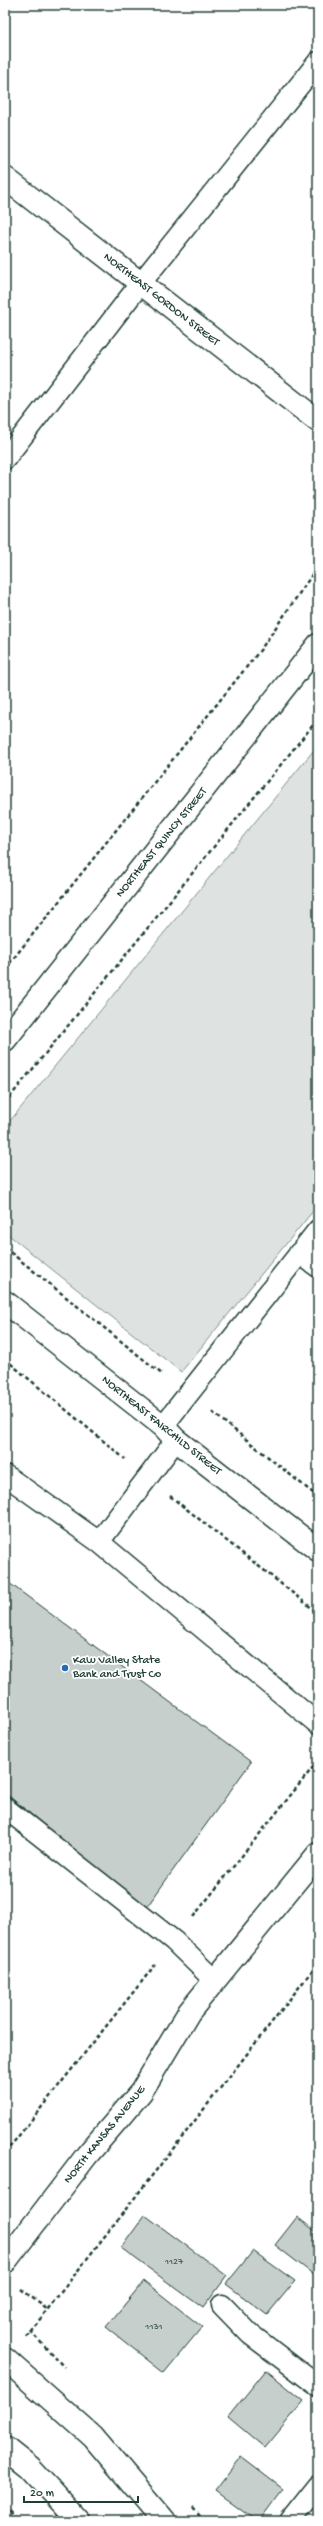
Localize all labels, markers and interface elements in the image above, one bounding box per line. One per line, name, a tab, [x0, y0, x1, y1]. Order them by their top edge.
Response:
street label: NORTHEAST GORDON STREET	[100, 250, 223, 350]
street label: NORTHEAST QUINCY STREET	[113, 784, 211, 901]
street label: NORTHEAST FAIRCHILD STREET	[98, 1373, 225, 1480]
place label: Kaw Valley State Bank and Trust Co	[72, 1654, 161, 1682]
marker: Kaw Valley State Bank and Trust Co	[60, 1663, 70, 1673]
street label: NORTH KANSAS AVENUE	[61, 2083, 149, 2187]
house number: 1127	[164, 2256, 184, 2268]
house number: 1131	[144, 2321, 163, 2333]
scale bar	[24, 2478, 138, 2504]
text: 20 m	[30, 2487, 55, 2501]

